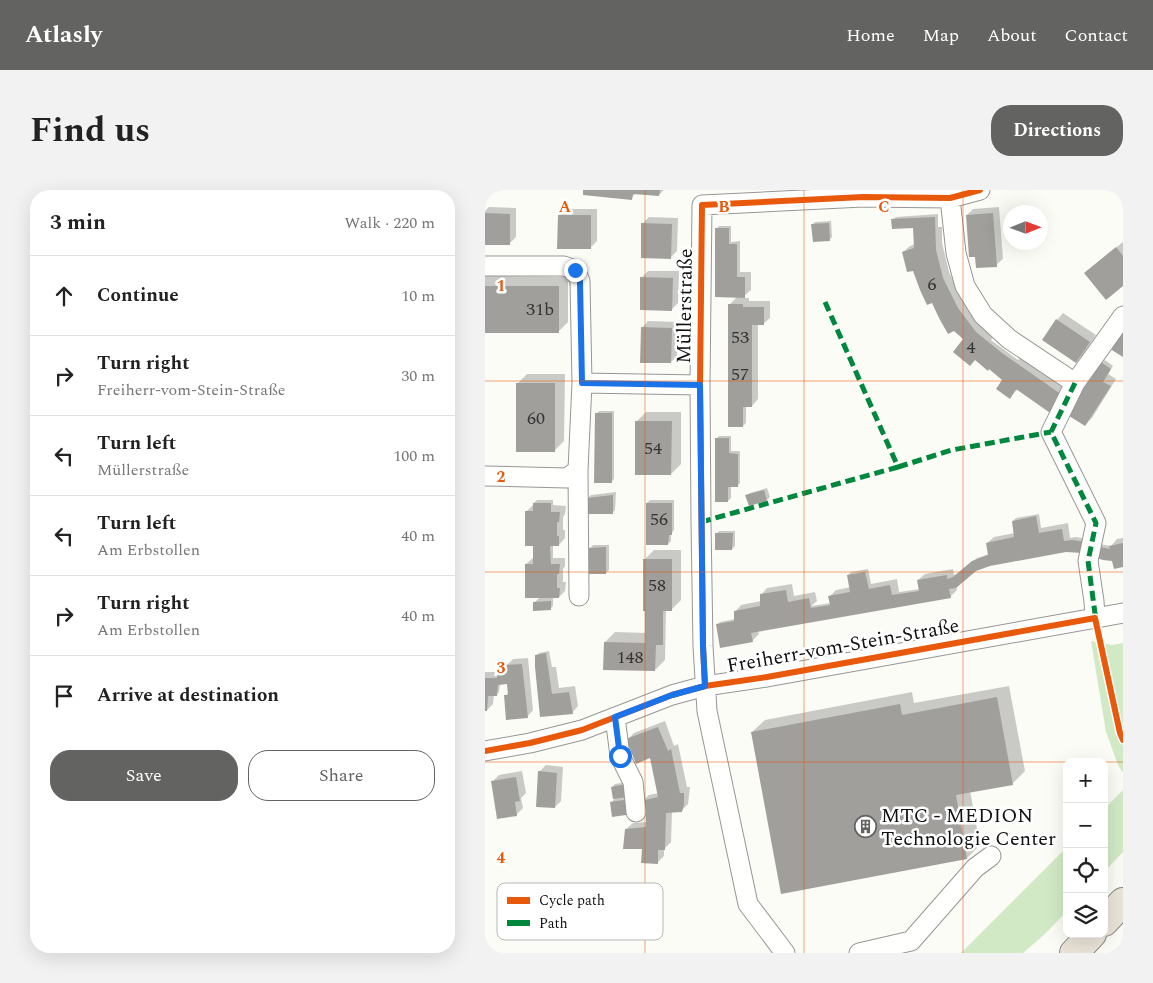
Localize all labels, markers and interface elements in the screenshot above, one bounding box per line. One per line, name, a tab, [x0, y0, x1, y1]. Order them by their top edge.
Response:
text: Atlasly	[25, 17, 102, 53]
text: Home	[846, 22, 895, 49]
text: Map	[923, 22, 959, 49]
text: About	[987, 22, 1037, 49]
text: Contact	[1065, 22, 1128, 49]
text: Find us	[30, 104, 150, 157]
button: Directions	[991, 105, 1123, 156]
text: A	[559, 195, 572, 219]
text: B	[718, 195, 730, 219]
text: C	[878, 195, 890, 219]
north arrow	[1003, 205, 1048, 250]
text: 3 min	[50, 207, 106, 239]
text: Walk · 220 m	[344, 211, 435, 235]
street label: Müllerstraße	[669, 248, 701, 364]
route end	[564, 259, 587, 282]
house number: 6	[928, 271, 937, 298]
text: 1	[497, 274, 505, 298]
text: Continue	[97, 281, 179, 310]
icon: ahead	[50, 282, 78, 310]
text: 10 m	[401, 284, 435, 308]
house number: 31b	[526, 296, 554, 323]
house number: 53	[731, 324, 749, 351]
house number: 4	[967, 334, 976, 361]
text: Turn right	[97, 349, 190, 378]
house number: 57	[731, 361, 749, 388]
icon: right	[50, 362, 78, 390]
text: 30 m	[401, 364, 435, 388]
text: Freiherr-vom-Stein-Straße	[97, 378, 286, 402]
house number: 60	[527, 405, 545, 432]
text: Turn left	[97, 429, 176, 458]
house number: 54	[644, 435, 662, 462]
icon: left	[50, 442, 78, 470]
text: 100 m	[393, 444, 435, 468]
text: Müllerstraße	[97, 458, 189, 482]
text: 2	[497, 465, 506, 489]
house number: 56	[650, 506, 668, 533]
text: Turn left	[97, 509, 176, 538]
icon: left	[50, 522, 78, 550]
text: 40 m	[401, 524, 435, 548]
text: Am Erbstollen	[97, 538, 200, 562]
house number: 58	[648, 572, 666, 599]
text: Turn right	[97, 589, 190, 618]
icon: right	[50, 602, 78, 630]
text: 40 m	[401, 604, 435, 628]
street label: Freiherr-vom-Stein-Straße	[724, 611, 962, 681]
text: Am Erbstollen	[97, 618, 200, 642]
house number: 148	[617, 644, 644, 671]
text: 3	[497, 656, 506, 680]
text: Arrive at destination	[97, 681, 279, 710]
icon: arrive	[50, 682, 78, 710]
route start	[609, 745, 632, 768]
button: Save	[50, 750, 238, 801]
button: Share	[248, 750, 435, 801]
map controls	[1063, 758, 1108, 938]
button: +	[1063, 758, 1108, 803]
place label: MTC - MEDION Technologie Center	[881, 801, 1056, 854]
button: −	[1063, 803, 1108, 848]
building icon: MTC - MEDION Technologie Center	[853, 815, 877, 839]
text: 4	[497, 846, 506, 870]
button: locate	[1063, 848, 1108, 893]
legend	[497, 883, 663, 940]
text: Cycle path	[539, 890, 605, 911]
button: layers	[1063, 893, 1108, 938]
text: Path	[539, 913, 568, 934]

